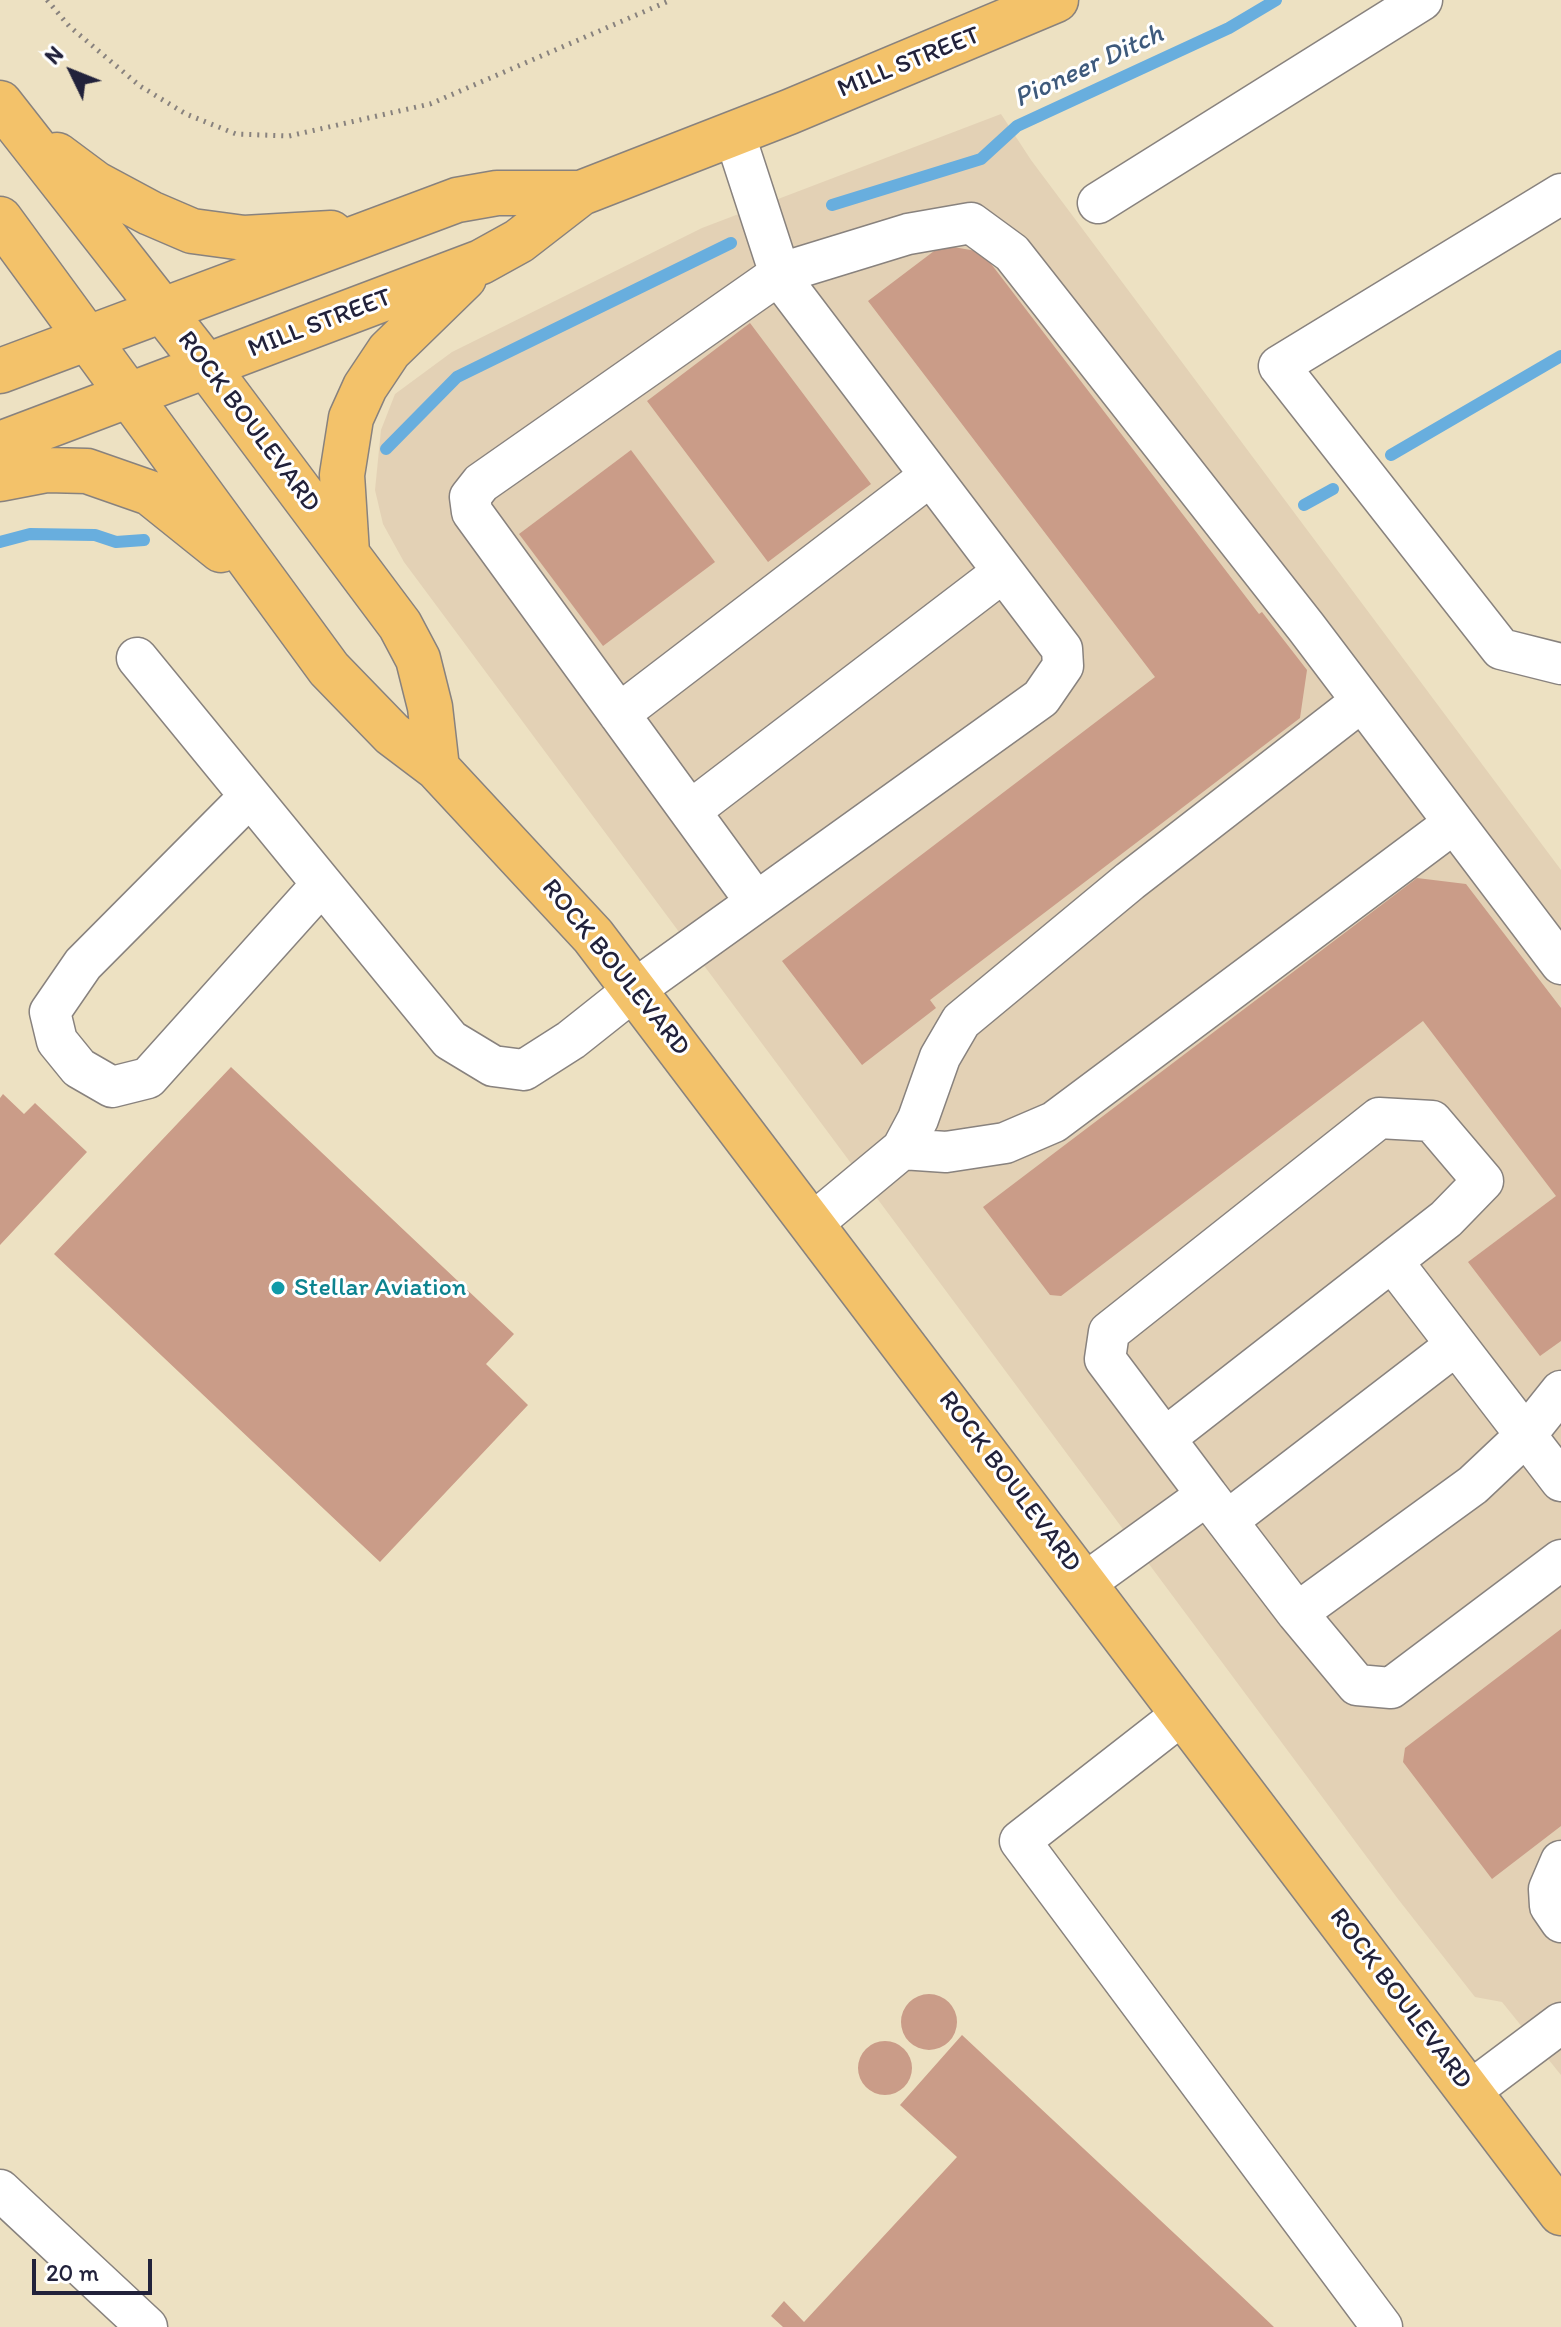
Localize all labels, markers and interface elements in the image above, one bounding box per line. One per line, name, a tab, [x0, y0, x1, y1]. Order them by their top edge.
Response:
water label: Pioneer Ditch	[1009, 18, 1169, 116]
street label: MILL STREET	[833, 20, 985, 106]
north arrow	[32, 32, 112, 112]
text: N	[39, 41, 69, 70]
street label: MILL STREET	[244, 282, 396, 366]
street label: ROCK BOULEVARD	[170, 325, 326, 519]
street label: ROCK BOULEVARD	[534, 873, 696, 1063]
place label: Stellar Aviation	[294, 1272, 467, 1304]
marker: Stellar Aviation	[269, 1279, 287, 1297]
street label: ROCK BOULEVARD	[931, 1385, 1087, 1579]
street label: ROCK BOULEVARD	[1322, 1902, 1478, 2096]
scale bar	[36, 2243, 156, 2293]
text: 20 m	[46, 2258, 99, 2287]

